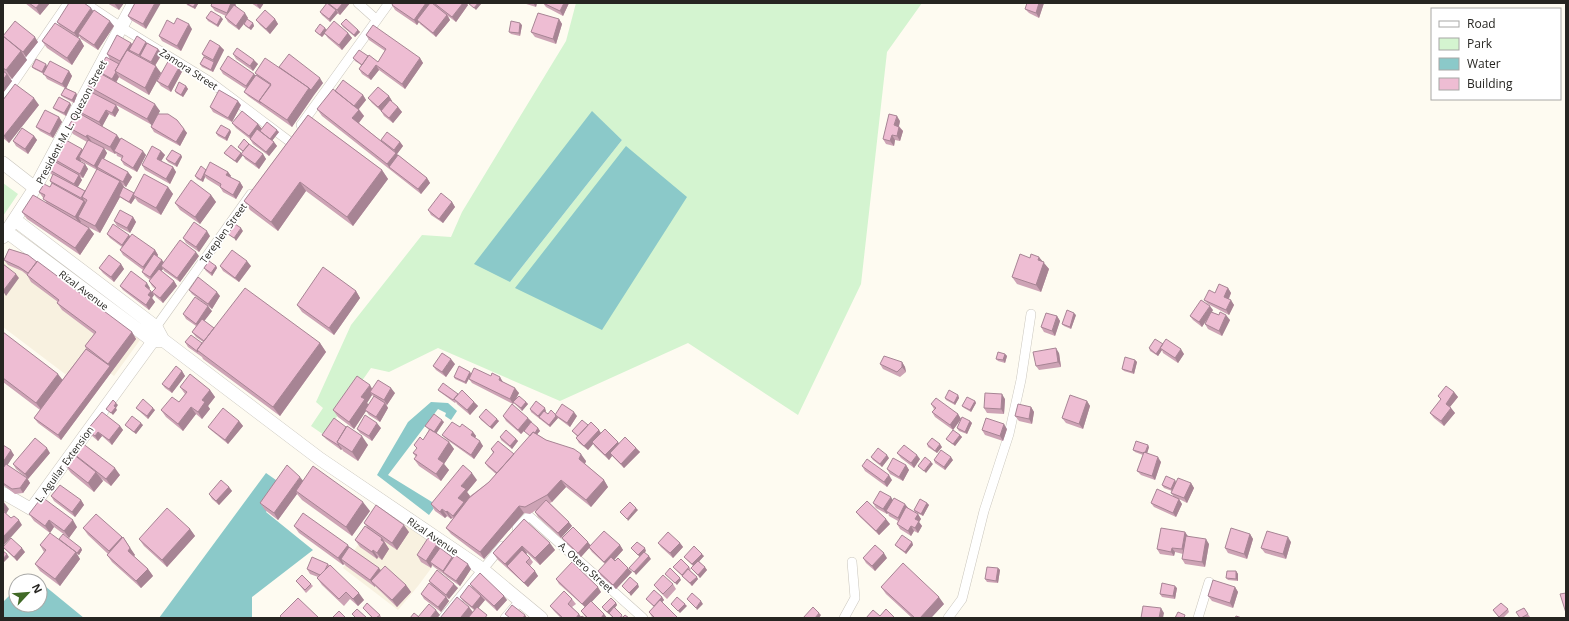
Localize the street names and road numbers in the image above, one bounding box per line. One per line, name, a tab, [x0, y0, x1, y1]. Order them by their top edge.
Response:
street label: Zamora Street	[157, 45, 221, 93]
street label: President M. L. Quezon Street	[32, 57, 110, 186]
street label: Tereplen Street	[196, 200, 250, 266]
street label: Rizal Avenue	[56, 267, 112, 314]
street label: L. Aguilar Extension	[32, 423, 96, 505]
street label: Rizal Avenue	[405, 514, 462, 558]
street label: A. Otero Street	[556, 539, 617, 596]

